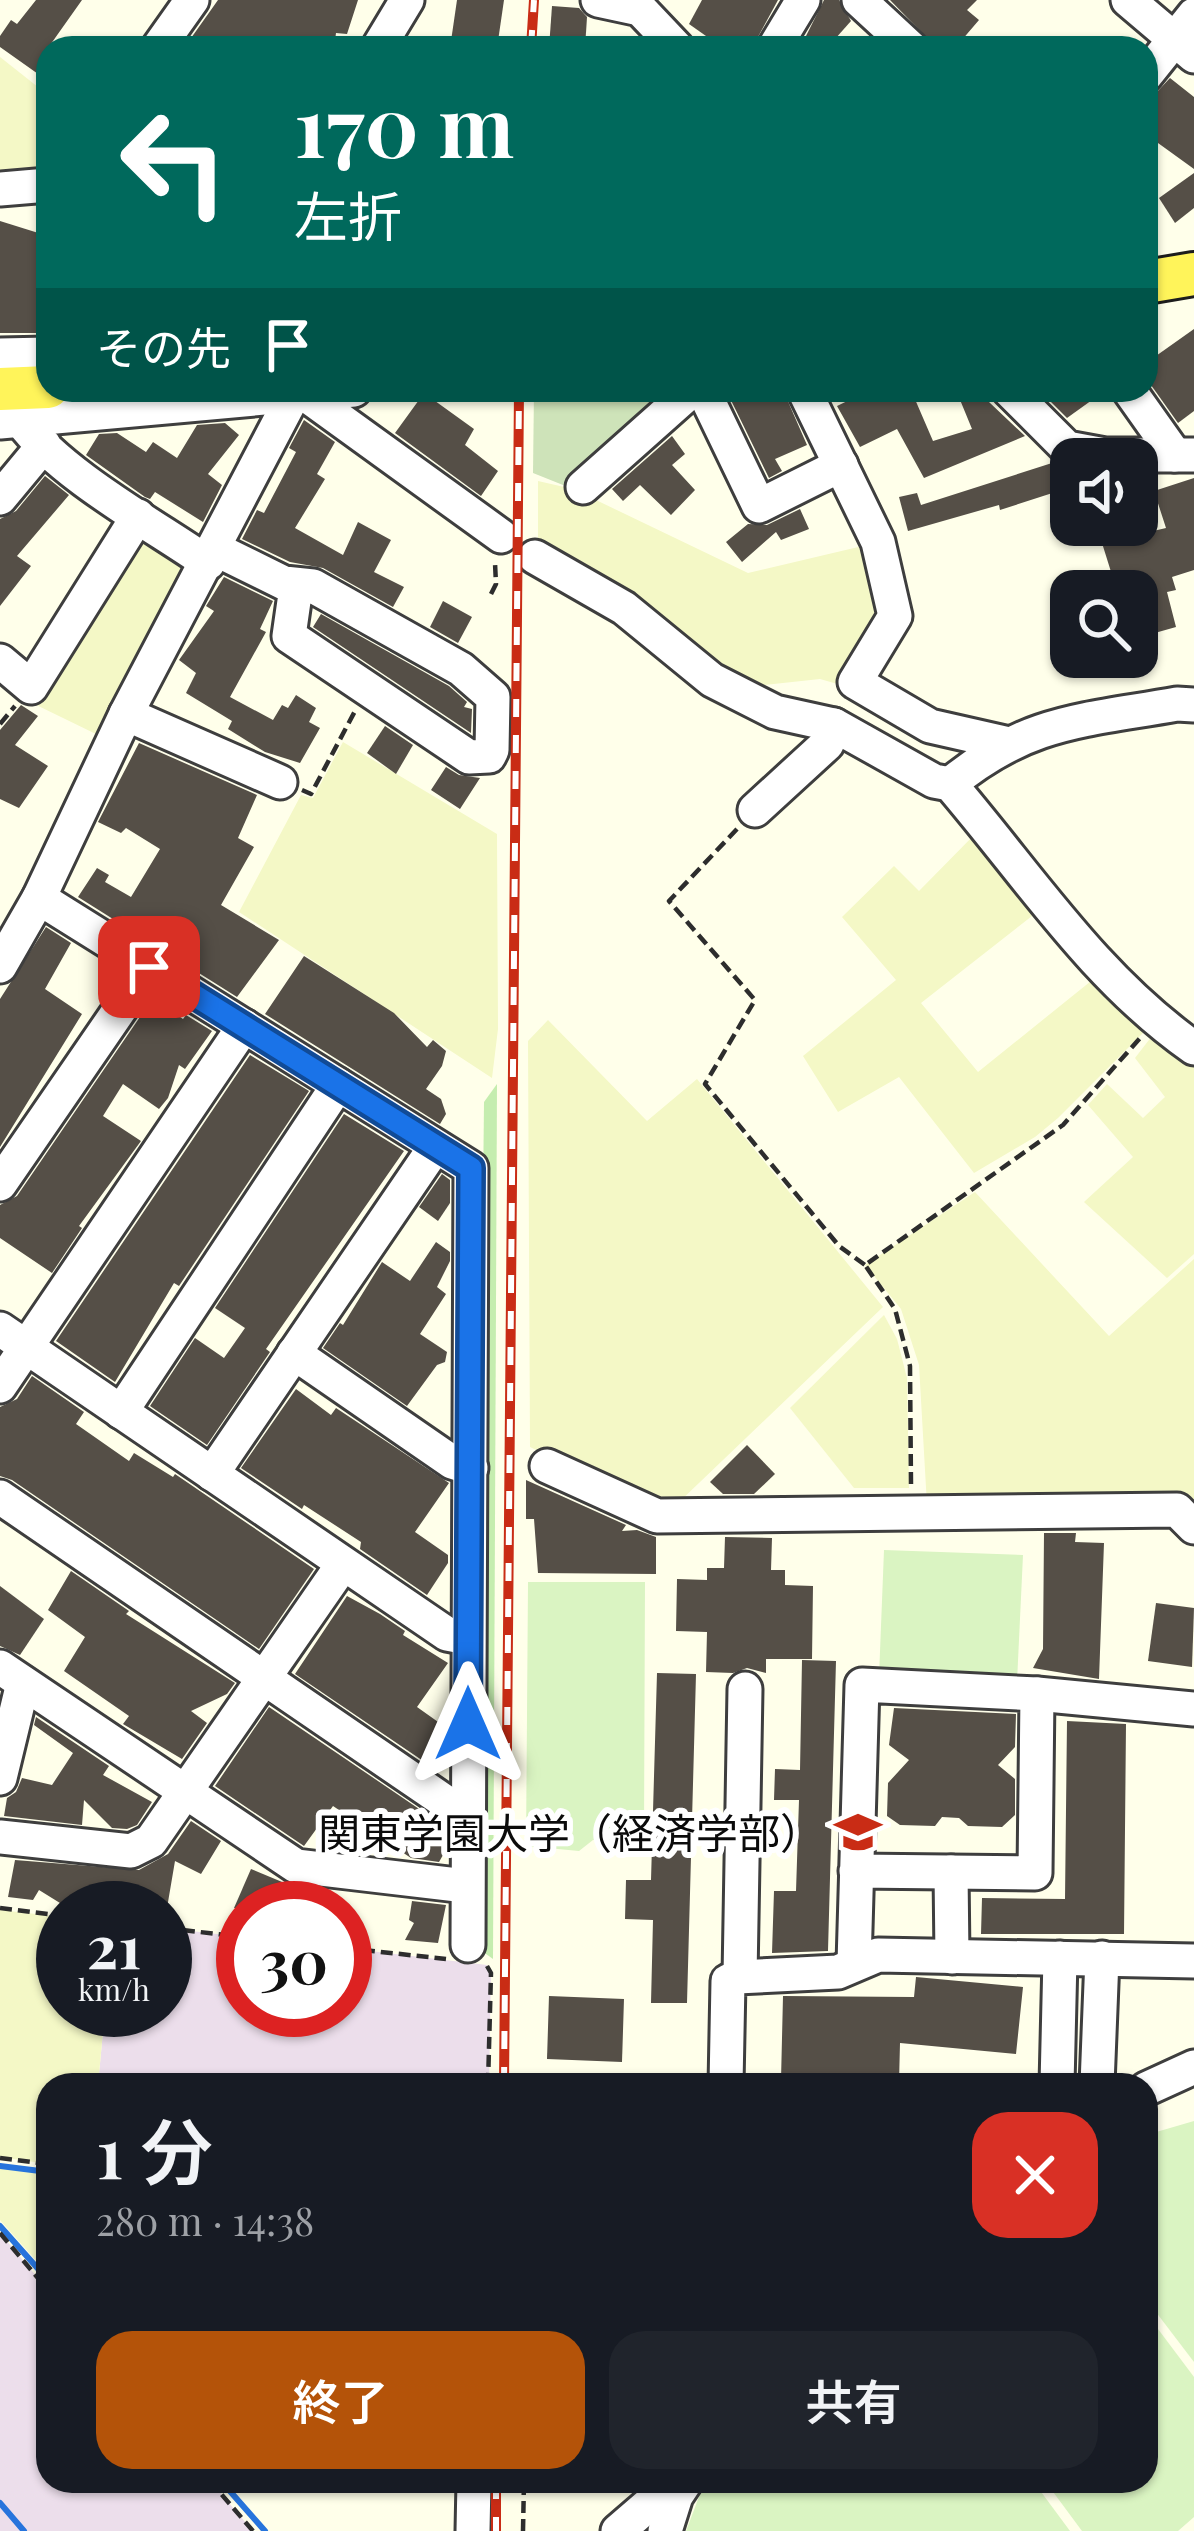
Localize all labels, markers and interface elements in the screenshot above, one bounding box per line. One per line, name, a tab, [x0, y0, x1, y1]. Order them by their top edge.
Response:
text: 170 m	[294, 67, 514, 179]
icon: left	[96, 84, 252, 240]
text: 左折	[294, 179, 402, 251]
icon: arrive	[255, 312, 321, 378]
text: その先	[96, 316, 231, 376]
map controls	[1050, 438, 1158, 678]
button: sound	[1050, 438, 1158, 546]
button: search	[1050, 570, 1158, 678]
pin	[98, 916, 200, 1018]
icon: arrive	[116, 934, 182, 1000]
position arrow	[405, 1661, 531, 1787]
place label: 関東学園大学（経済学部）	[318, 1804, 822, 1860]
school or university icon: 関東学園大学（経済学部）	[833, 1807, 883, 1857]
speed limit sign: 30	[216, 1881, 372, 2037]
text: 21	[87, 1904, 141, 1984]
text: km/h	[78, 1969, 150, 2009]
text: 1 分	[96, 2101, 213, 2197]
button: close	[972, 2112, 1098, 2238]
text: 280 m · 14:38	[96, 2194, 314, 2246]
button: 終了	[96, 2331, 585, 2469]
button: 共有	[609, 2331, 1098, 2469]

